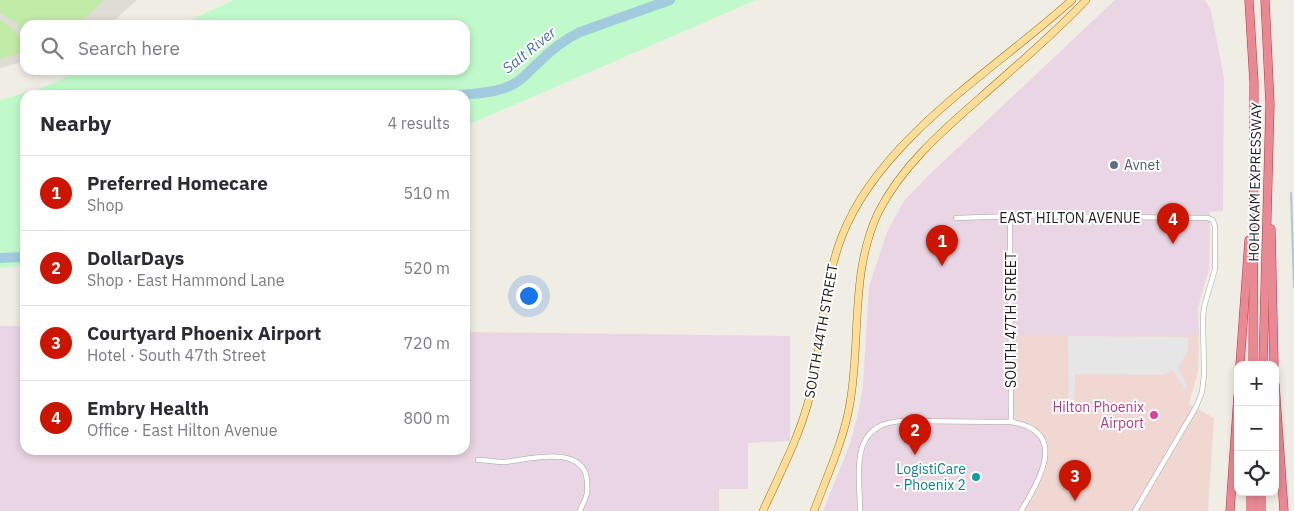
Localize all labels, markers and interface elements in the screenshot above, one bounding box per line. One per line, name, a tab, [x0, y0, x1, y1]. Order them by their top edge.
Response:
search box	[20, 20, 470, 75]
water label: Salt River	[498, 22, 560, 77]
icon: search	[38, 34, 66, 62]
text: Search here	[78, 36, 180, 60]
street label: HOHOKAM EXPRESSWAY	[1245, 101, 1265, 262]
text: Nearby	[40, 109, 111, 137]
text: 4 results	[387, 113, 450, 133]
place label: Avnet	[1124, 156, 1160, 174]
marker: Avnet	[1108, 159, 1120, 171]
text: Preferred Homecare	[87, 171, 268, 195]
text: 1	[51, 183, 61, 203]
text: 510 m	[403, 183, 450, 203]
text: Shop	[87, 195, 124, 215]
pin: 4	[1157, 203, 1189, 244]
street label: EAST HILTON AVENUE	[999, 209, 1141, 227]
pin: 1	[926, 225, 958, 266]
text: DollarDays	[87, 246, 184, 270]
street label: SOUTH 47TH STREET	[1002, 252, 1020, 388]
text: 2	[51, 258, 61, 278]
text: 520 m	[403, 258, 450, 278]
street label: SOUTH 44TH STREET	[800, 262, 842, 400]
text: Shop · East Hammond Lane	[87, 270, 285, 290]
your location	[516, 283, 542, 309]
text: Courtyard Phoenix Airport	[87, 321, 321, 345]
text: 3	[51, 333, 61, 353]
text: 720 m	[403, 333, 450, 353]
text: Hotel · South 47th Street	[87, 345, 266, 365]
map controls	[1234, 361, 1279, 496]
button: +	[1234, 361, 1279, 406]
text: Embry Health	[87, 396, 209, 420]
place label: Hilton Phoenix Airport	[1052, 398, 1144, 432]
button: −	[1234, 406, 1279, 451]
text: 4	[51, 408, 61, 428]
text: 800 m	[403, 408, 450, 428]
marker: Hilton Phoenix Airport	[1148, 409, 1160, 421]
pin: 2	[899, 414, 931, 455]
text: Office · East Hilton Avenue	[87, 420, 277, 440]
button: locate	[1234, 451, 1279, 496]
place label: LogistiCare - Phoenix 2	[895, 460, 966, 494]
pin: 3	[1059, 460, 1091, 501]
marker: LogistiCare - Phoenix 2	[970, 471, 982, 483]

